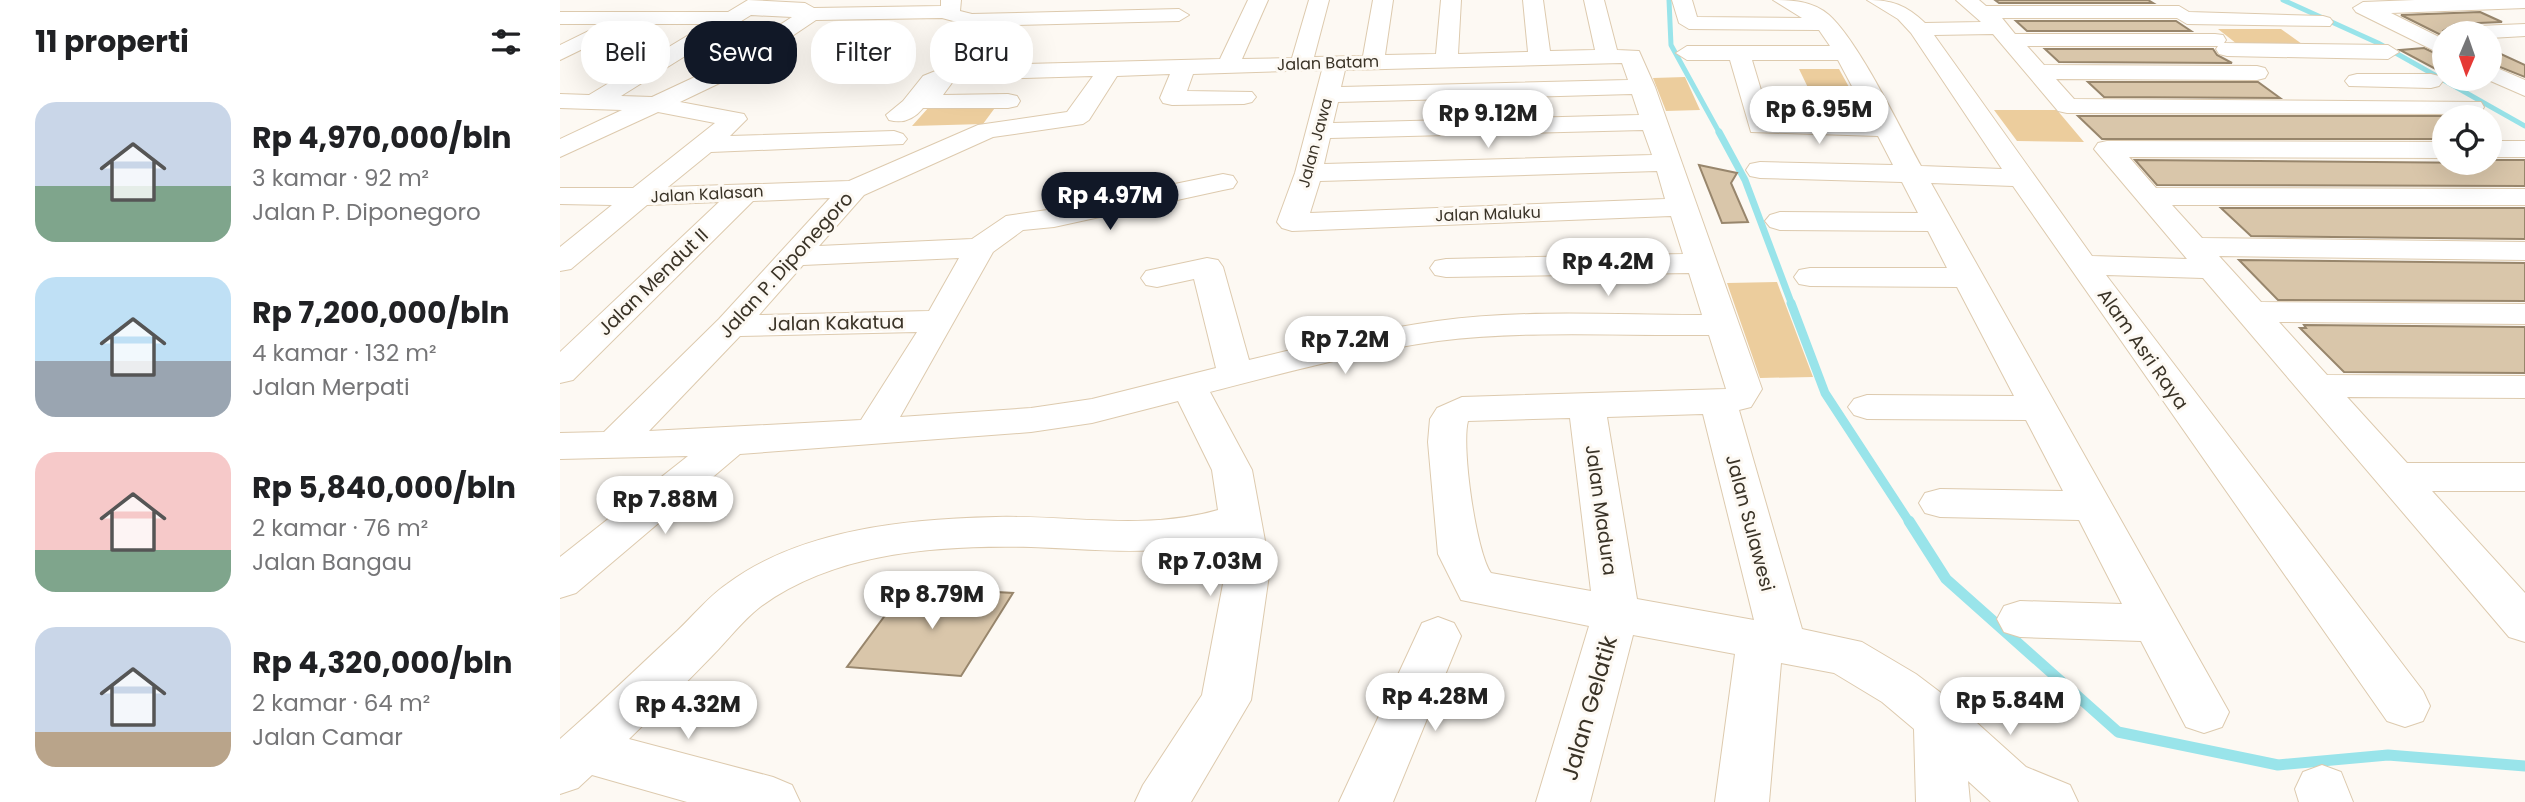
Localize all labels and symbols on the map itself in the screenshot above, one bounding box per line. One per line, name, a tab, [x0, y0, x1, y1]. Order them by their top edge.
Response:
north arrow	[2432, 21, 2502, 91]
street label: Jalan Batam	[1276, 50, 1380, 76]
pin: Rp 6.95M	[1747, 86, 1891, 146]
pin: Rp 9.12M	[1416, 90, 1560, 150]
street label: Jalan Jawa	[1292, 96, 1338, 190]
pin: Rp 4.97M	[1038, 173, 1182, 232]
street label: Jalan Kalasan	[650, 180, 764, 208]
street label: Jalan P. Diponegoro	[713, 186, 859, 344]
street label: Jalan Maluku	[1435, 201, 1541, 227]
street label: Jalan Mendut II	[592, 222, 714, 342]
pin: Rp 4.2M	[1543, 238, 1673, 298]
street label: Alam Asri Raya	[2091, 283, 2195, 415]
street label: Jalan Kakatua	[768, 308, 904, 338]
pin: Rp 7.2M	[1280, 316, 1410, 376]
street label: Jalan Madura	[1578, 443, 1624, 577]
street label: Jalan Sulawesi	[1719, 452, 1781, 594]
pin: Rp 7.88M	[593, 476, 737, 536]
pin: Rp 7.03M	[1138, 538, 1282, 598]
pin: Rp 8.79M	[860, 572, 1004, 631]
street label: Jalan Gelatik	[1553, 632, 1625, 784]
pin: Rp 4.28M	[1363, 674, 1507, 733]
pin: Rp 5.84M	[1938, 678, 2082, 737]
pin: Rp 4.32M	[616, 682, 760, 741]

